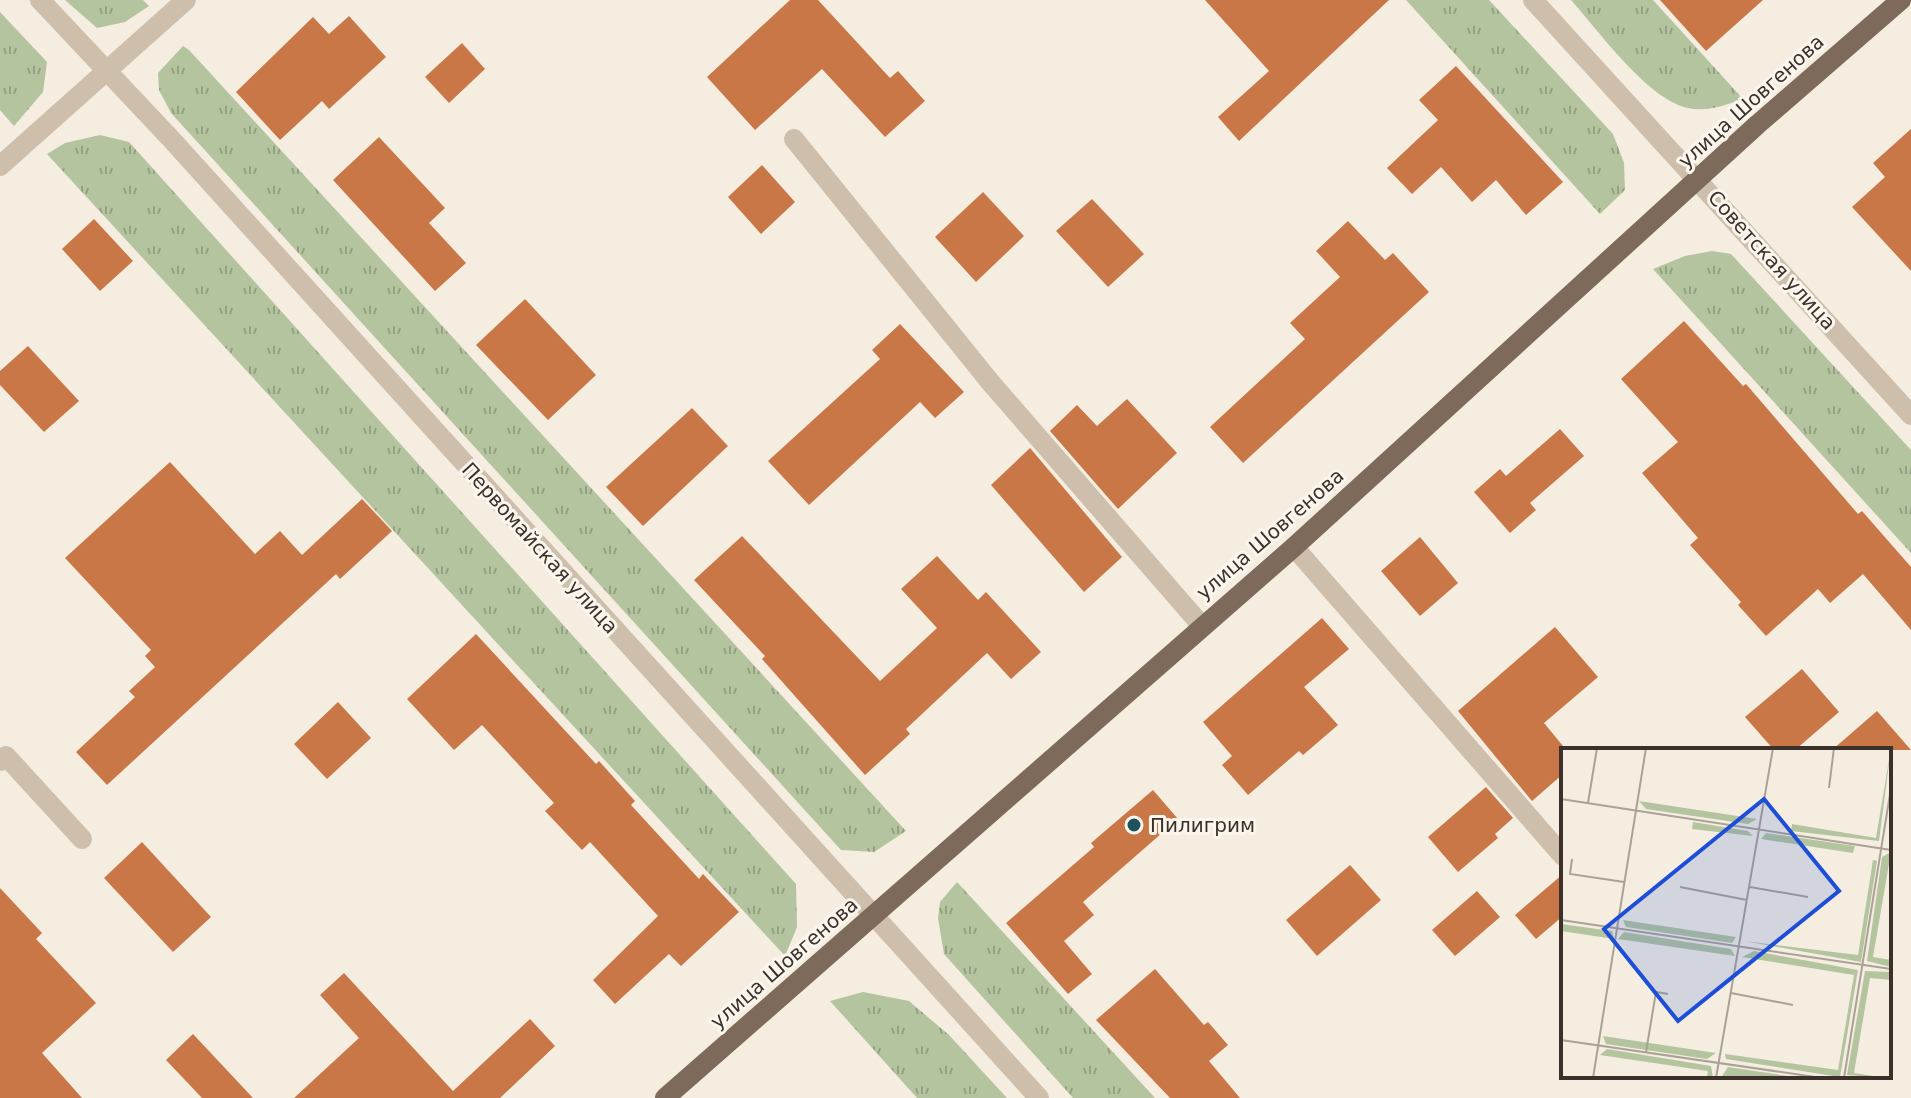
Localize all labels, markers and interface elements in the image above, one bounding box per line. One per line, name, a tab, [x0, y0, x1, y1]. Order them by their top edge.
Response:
street label: улица Шовгенова	[1673, 29, 1829, 173]
street label: Советская улица	[1703, 185, 1841, 335]
street label: Первомайская улица	[457, 458, 623, 638]
street label: улица Шовгенова	[1191, 463, 1349, 605]
inset map	[1561, 748, 1891, 1078]
place label: Пилигрим	[1150, 813, 1255, 837]
marker: Пилигрим	[1125, 816, 1143, 834]
street label: улица Шовгенова	[705, 892, 863, 1034]

